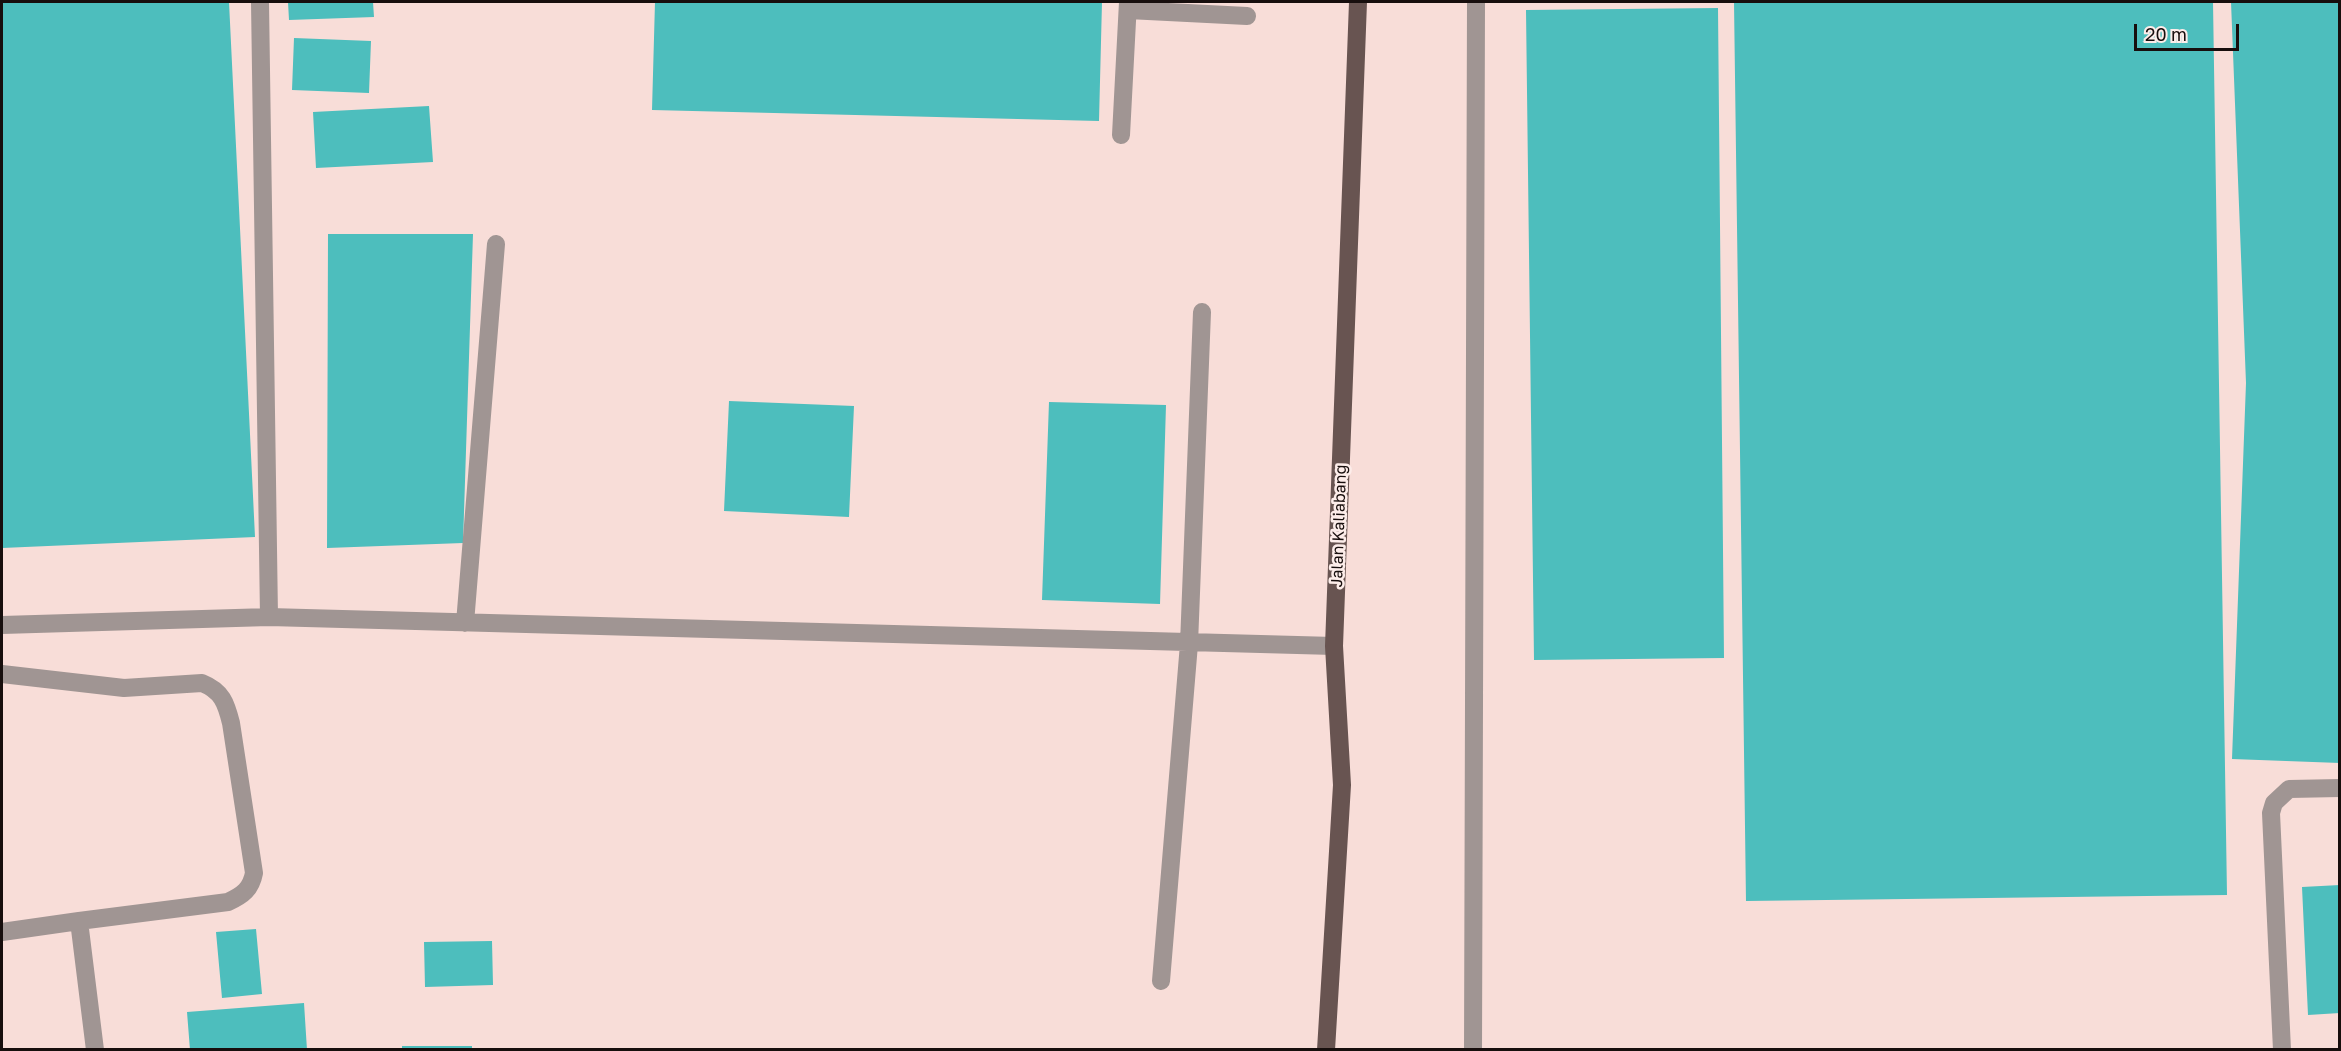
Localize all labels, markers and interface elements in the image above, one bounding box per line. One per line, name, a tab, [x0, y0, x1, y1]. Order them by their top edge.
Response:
scale bar	[2137, 12, 2242, 50]
text: 20 m	[2145, 23, 2187, 45]
street label: Jalan Kaliabang	[1327, 464, 1351, 588]

